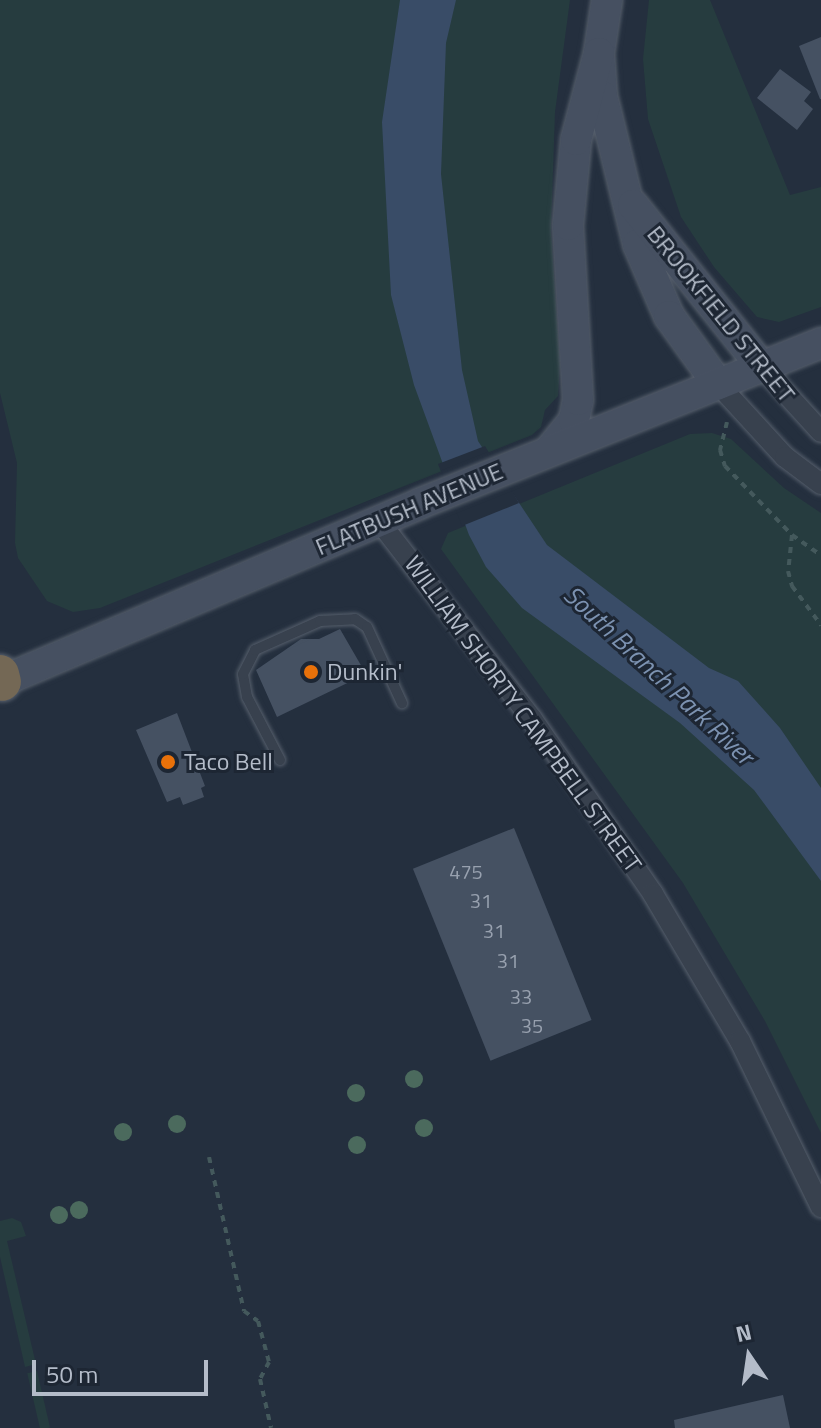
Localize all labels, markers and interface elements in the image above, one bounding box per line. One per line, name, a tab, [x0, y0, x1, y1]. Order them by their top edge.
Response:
street label: BROOKFIELD STREET	[641, 220, 801, 408]
street label: FLATBUSH AVENUE	[311, 457, 507, 561]
street label: WILLIAM SHORTY CAMPBELL STREET	[399, 550, 647, 878]
water label: South Branch Park River	[558, 579, 760, 771]
place label: Dunkin'	[327, 658, 402, 686]
marker: Dunkin'	[302, 663, 320, 681]
place label: Taco Bell	[184, 748, 273, 776]
marker: Taco Bell	[159, 753, 177, 771]
house number: 475	[449, 859, 483, 883]
house number: 31	[470, 888, 492, 912]
house number: 31	[483, 918, 505, 942]
house number: 31	[497, 948, 519, 972]
house number: 33	[510, 984, 532, 1008]
house number: 35	[521, 1013, 543, 1037]
text: N	[732, 1314, 755, 1351]
north arrow	[709, 1316, 789, 1396]
scale bar	[36, 1344, 212, 1394]
text: 50 m	[46, 1356, 98, 1392]

